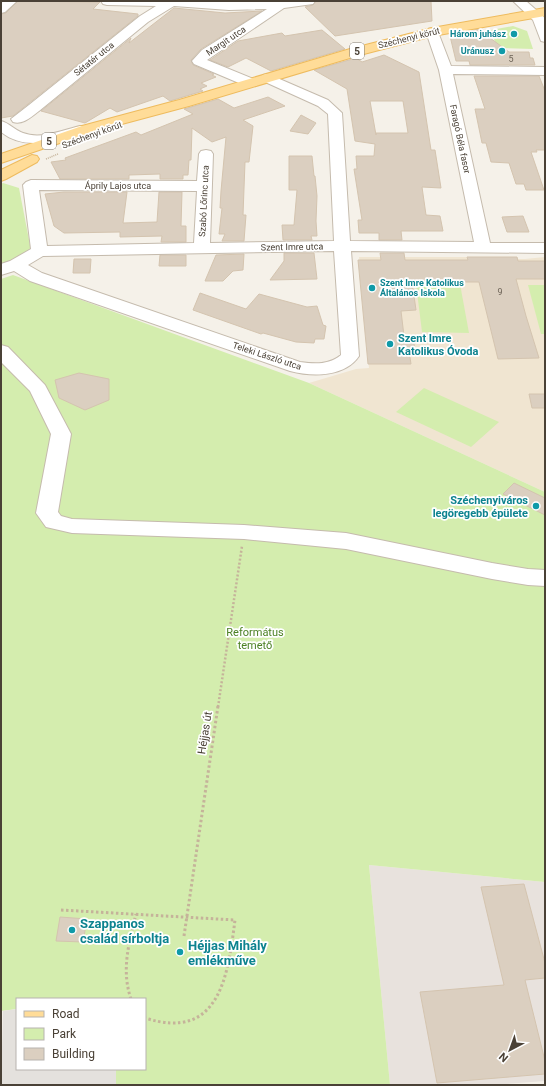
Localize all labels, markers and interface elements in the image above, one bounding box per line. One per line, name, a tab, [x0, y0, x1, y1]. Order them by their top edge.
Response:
street label: Margit utca	[204, 24, 248, 58]
street label: Széchenyi körút	[377, 25, 441, 51]
place label: Három juhász	[450, 29, 506, 39]
marker: Három juhász	[509, 29, 519, 39]
street label: Sétatér utca	[72, 40, 116, 78]
road number: 5	[350, 43, 364, 59]
place label: Uránusz	[461, 46, 494, 56]
marker: Uránusz	[497, 46, 507, 56]
house number: 5	[508, 54, 514, 64]
street label: Faragó Béla fasor	[448, 103, 472, 175]
street label: Széchenyi körút	[61, 119, 123, 151]
road number: 5	[42, 133, 56, 149]
street label: Szabó Lőrinc utca	[197, 165, 211, 237]
street label: Áprily Lajos utca	[85, 180, 151, 191]
street label: Szent Imre utca	[261, 241, 323, 253]
place label: Szent Imre Katolikus Általános Iskola	[380, 278, 464, 298]
marker: Szent Imre Katolikus Általános Iskola	[367, 283, 377, 293]
house number: 9	[497, 287, 503, 297]
place label: Szent Imre Katolikus Óvoda	[398, 332, 478, 358]
marker: Szent Imre Katolikus Óvoda	[385, 339, 395, 349]
street label: Teleki László utca	[231, 340, 303, 372]
place label: Széchenyiváros legöregebb épülete	[433, 494, 528, 520]
marker: Széchenyiváros legöregebb épülete	[531, 501, 541, 511]
park label: Református temető	[226, 626, 284, 652]
street label: Héjjas út	[195, 710, 215, 755]
place label: Szappanos család sírboltja	[80, 916, 169, 946]
marker: Szappanos család sírboltja	[67, 925, 77, 935]
place label: Héjjas Mihály emlékműve	[188, 938, 267, 968]
marker: Héjjas Mihály emlékműve	[175, 947, 185, 957]
legend	[16, 998, 146, 1070]
text: Road	[52, 1007, 80, 1021]
text: Park	[52, 1027, 77, 1041]
north arrow	[490, 1030, 530, 1070]
text: Building	[52, 1047, 95, 1061]
text: N	[496, 1050, 511, 1065]

